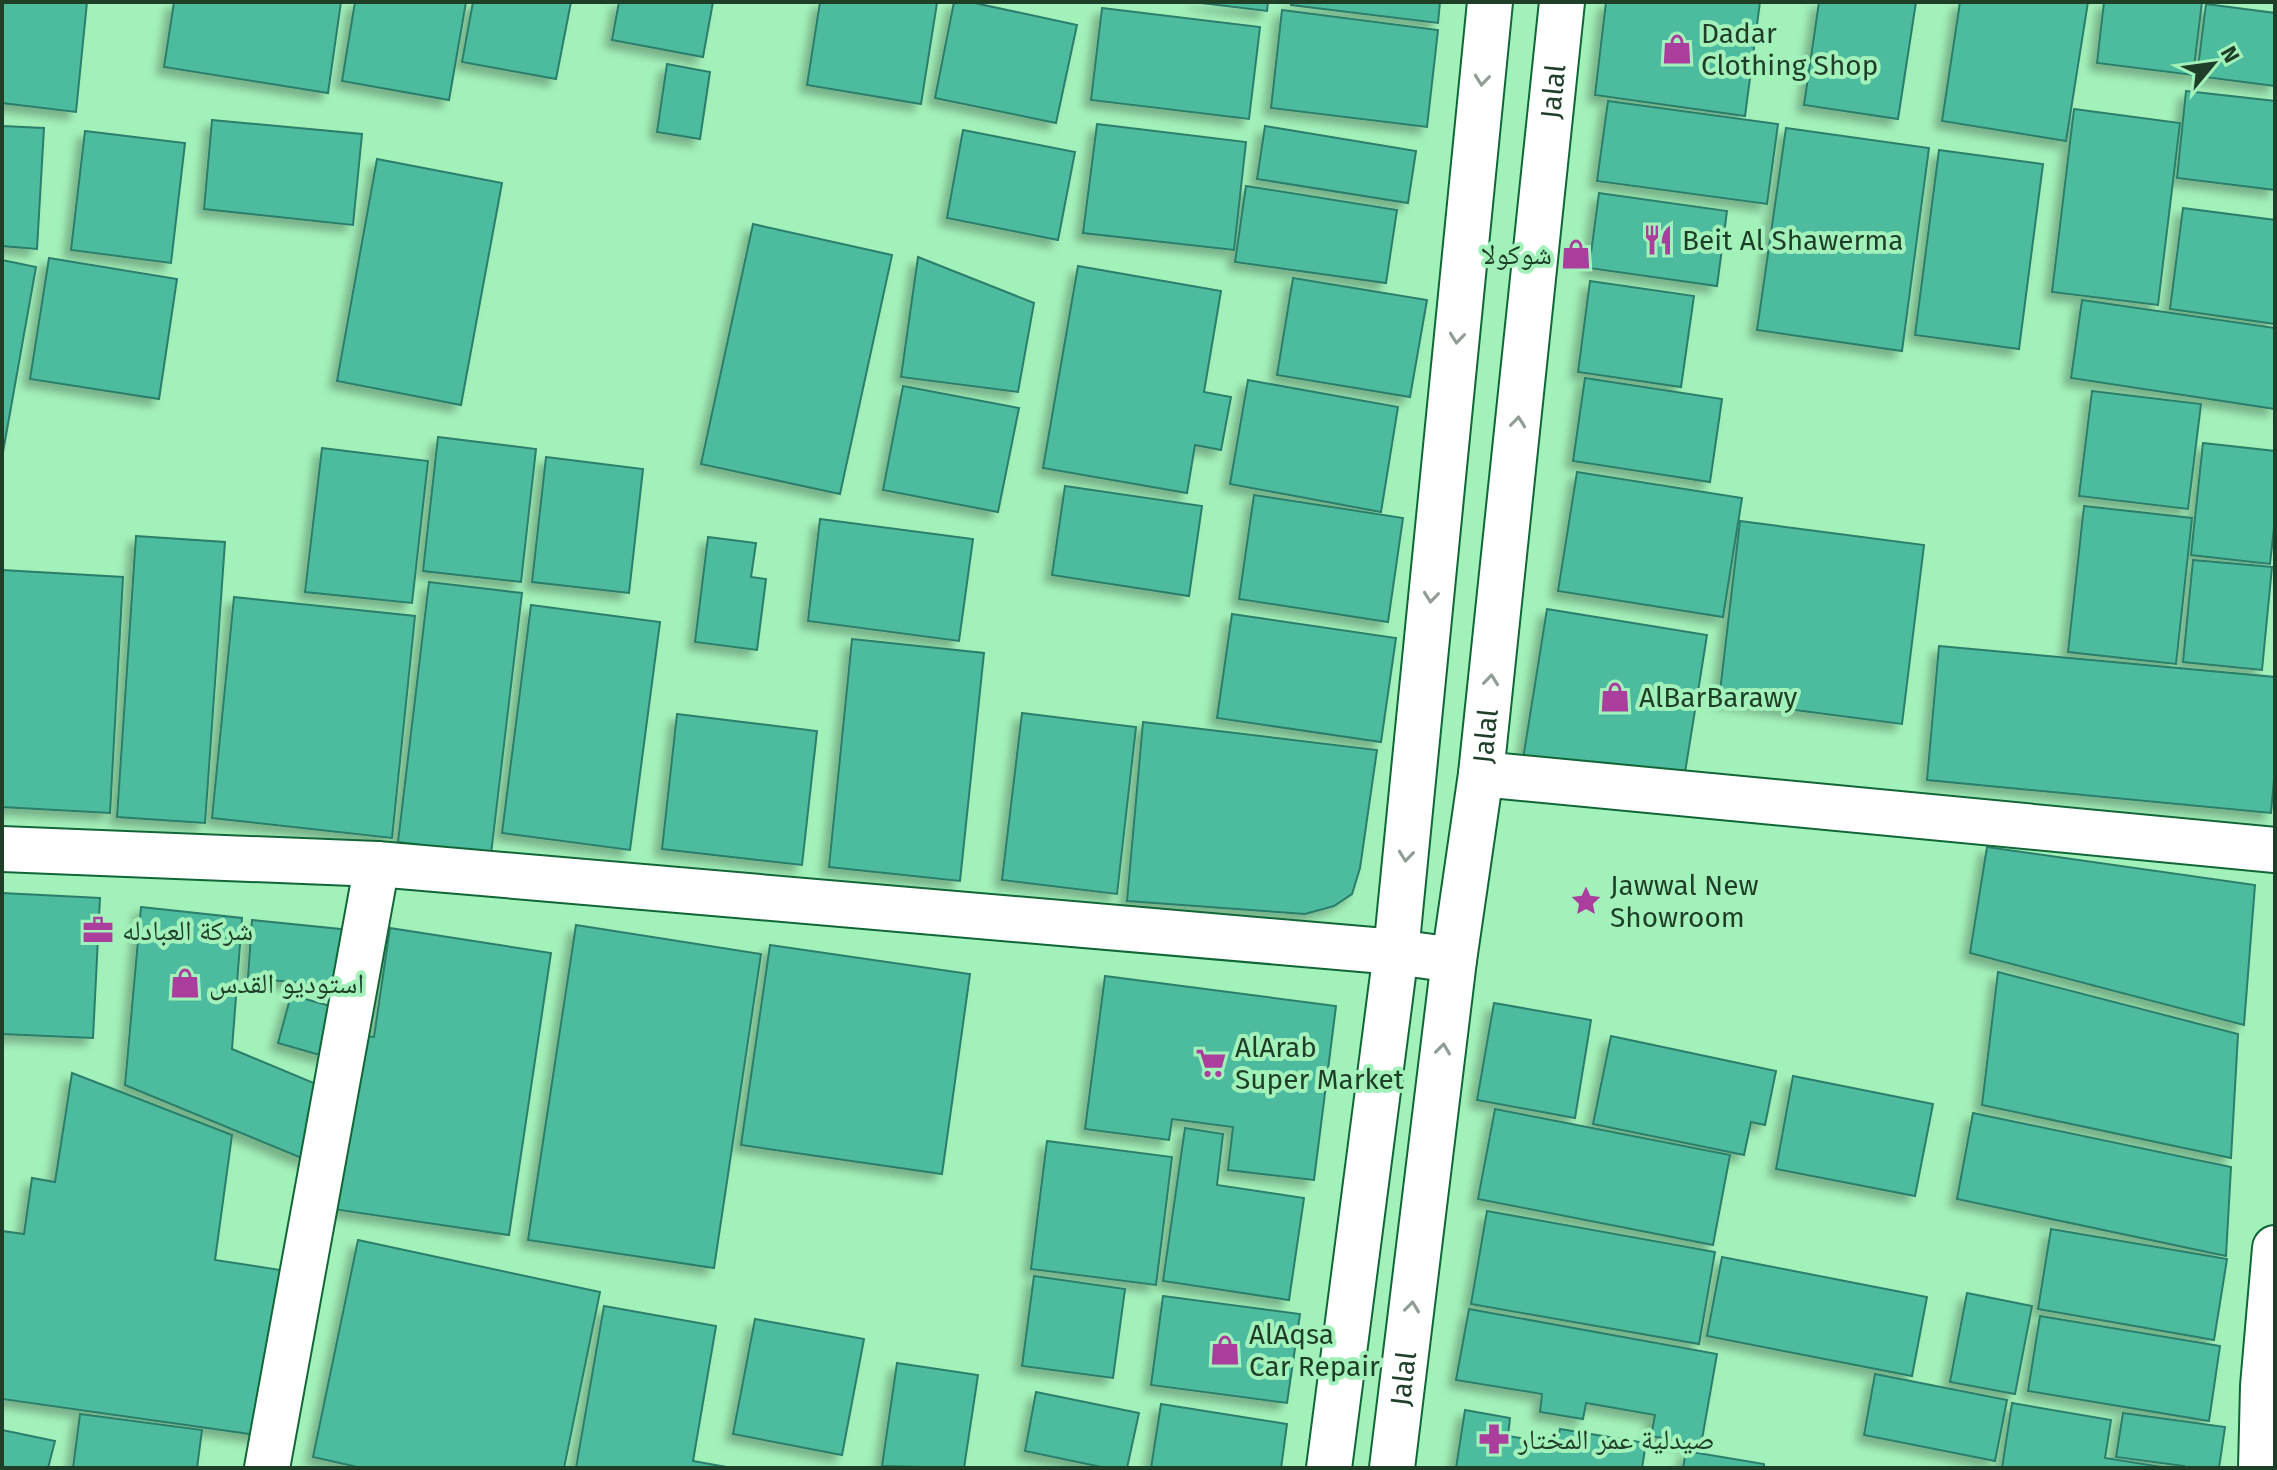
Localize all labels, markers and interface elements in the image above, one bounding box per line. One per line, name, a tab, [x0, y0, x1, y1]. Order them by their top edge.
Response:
place label: Dadar Clothing Shop	[1701, 17, 1878, 82]
north arrow	[2173, 24, 2253, 104]
shop icon: Dadar Clothing Shop	[1660, 32, 1694, 66]
text: N	[2215, 42, 2245, 67]
street label: Jalal	[1534, 63, 1572, 120]
one-way arrow	[1474, 74, 1491, 87]
restaurant icon: Beit Al Shawerma	[1641, 223, 1675, 257]
place label: Beit Al Shawerma	[1682, 224, 1904, 257]
shop icon: شوكولا	[1559, 237, 1593, 271]
place label: شوكولا	[1481, 238, 1552, 271]
one-way arrow	[1448, 332, 1465, 345]
one-way arrow	[1510, 415, 1527, 428]
one-way arrow	[1423, 591, 1440, 604]
one-way arrow	[1482, 673, 1499, 686]
shop icon: AlBarBarawy	[1598, 680, 1632, 714]
place label: AlBarBarawy	[1639, 681, 1798, 714]
street label: Jalal	[1466, 707, 1505, 765]
one-way arrow	[1397, 850, 1414, 863]
place label: Jawwal New Showroom	[1610, 869, 1759, 934]
place icon: Jawwal New Showroom	[1569, 884, 1603, 918]
office icon: شركة العبادله	[81, 913, 115, 947]
place label: شركة العبادله	[122, 914, 253, 947]
shop icon: استوديو القدس	[168, 966, 202, 1000]
place label: استوديو القدس	[209, 967, 364, 1001]
place label: AlArab Super Market	[1235, 1031, 1405, 1096]
one-way arrow	[1434, 1042, 1451, 1056]
supermarket icon: AlArab Super Market	[1194, 1046, 1228, 1080]
one-way arrow	[1403, 1300, 1420, 1313]
place label: AlAqsa Car Repair	[1249, 1318, 1380, 1383]
shop icon: AlAqsa Car Repair	[1208, 1333, 1242, 1367]
street label: Jalal	[1384, 1350, 1423, 1408]
pharmacy icon: صيدلية عمر المختار	[1477, 1422, 1511, 1456]
place label: صيدلية عمر المختار	[1517, 1423, 1715, 1456]

